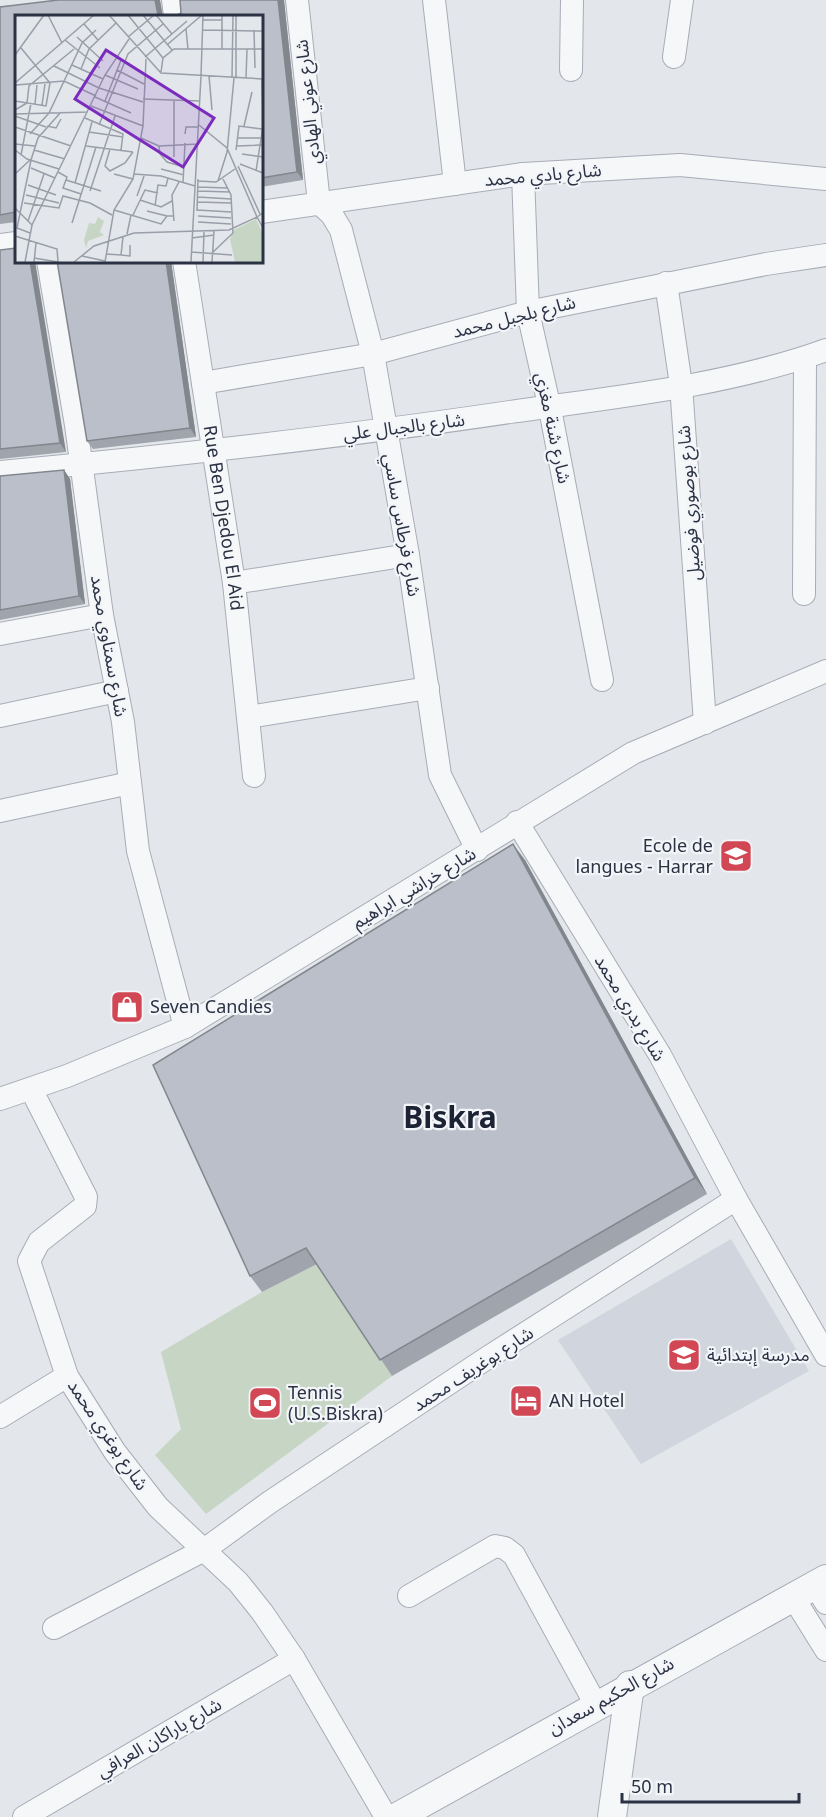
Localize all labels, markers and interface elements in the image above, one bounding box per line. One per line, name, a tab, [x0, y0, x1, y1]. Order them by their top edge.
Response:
inset map	[15, 15, 262, 262]
street label: شارع عوني الهادي	[289, 38, 328, 166]
street label: شارع بادي محمد	[483, 157, 603, 194]
street label: شارع بلجبل محمد	[450, 289, 579, 346]
street label: شارع شنة مغزي	[528, 370, 577, 486]
street label: شارع بالجبال علي	[342, 407, 466, 448]
street label: Rue Ben Djedou El Aid	[199, 423, 250, 612]
street label: شارع بوصوري فوضيل	[671, 424, 708, 581]
street label: شارع فرطاس ساسي	[376, 451, 427, 599]
street label: شارع سمتاوي محمد	[83, 573, 134, 719]
place label: Ecole de langues - Harrar	[576, 833, 714, 878]
school or university icon: Ecole de langues - Harrar	[718, 838, 754, 874]
street label: شارع خراشي ابراهيم	[347, 841, 481, 936]
street label: شارع بدري محمد	[587, 950, 672, 1067]
shop icon: Seven Candies	[109, 989, 145, 1025]
place label: Seven Candies	[150, 994, 272, 1018]
district label: Biskra	[403, 1096, 497, 1137]
street label: شارع بوغريف محمد	[407, 1320, 539, 1419]
school or university icon: مدرسة إبتدائية	[666, 1337, 702, 1373]
place label: مدرسة إبتدائية	[707, 1342, 810, 1367]
street label: شارع بوغري محمد	[60, 1374, 155, 1496]
place label: Tennis (U.S.Biskra)	[288, 1380, 383, 1425]
hotel icon: AN Hotel	[508, 1383, 544, 1419]
sports icon: Tennis (U.S.Biskra)	[247, 1385, 283, 1421]
place label: AN Hotel	[549, 1388, 624, 1412]
street label: شارع الحكيم سعدان	[543, 1651, 679, 1742]
street label: شارع باراكان العرافي	[92, 1692, 227, 1785]
scale bar	[622, 1766, 799, 1804]
text: 50 m	[631, 1774, 673, 1798]

